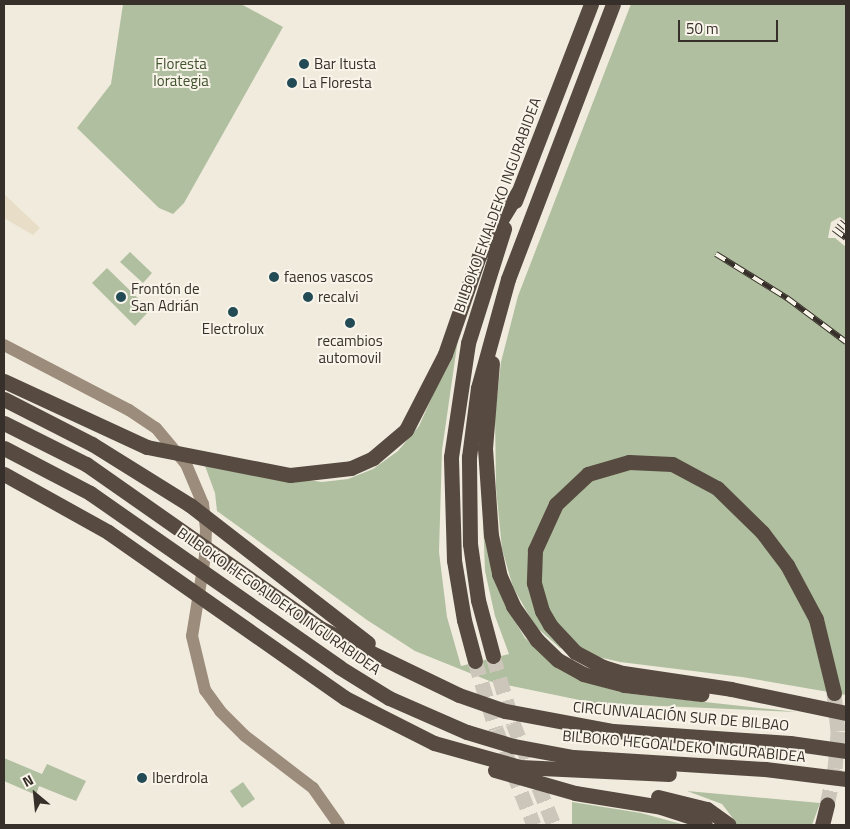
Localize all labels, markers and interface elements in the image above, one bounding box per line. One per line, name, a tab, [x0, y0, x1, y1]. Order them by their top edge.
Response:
scale bar	[680, 10, 780, 42]
text: 50 m	[686, 17, 719, 40]
park label: Floresta lorategia	[153, 54, 209, 89]
place label: Bar Itusta	[314, 55, 376, 73]
marker: Bar Itusta	[298, 58, 310, 70]
place label: La Floresta	[302, 74, 372, 92]
marker: La Floresta	[286, 77, 298, 89]
street label: BILBOKO EKIALDEKO INGURABIDEA	[450, 95, 544, 315]
place label: faenos vascos	[284, 268, 373, 286]
marker: faenos vascos	[268, 271, 280, 283]
place label: Frontón de San Adrián	[131, 279, 200, 314]
place label: recalvi	[318, 288, 359, 306]
marker: Frontón de San Adrián	[115, 291, 127, 303]
marker: recalvi	[302, 291, 314, 303]
marker: Electrolux	[227, 306, 239, 318]
marker: recambios automovil	[344, 317, 356, 329]
place label: Electrolux	[202, 320, 264, 338]
place label: recambios automovil	[317, 331, 383, 366]
street label: BILBOKO HEGOALDEKO INGURABIDEA	[174, 524, 384, 678]
street label: CIRCUNVALACIÓN SUR DE BILBAO	[572, 698, 790, 734]
street label: BILBOKO HEGOALDEKO INGURABIDEA	[562, 726, 806, 766]
north arrow	[10, 769, 60, 819]
text: N	[19, 769, 37, 792]
place label: Iberdrola	[152, 769, 208, 787]
marker: Iberdrola	[136, 772, 148, 784]

